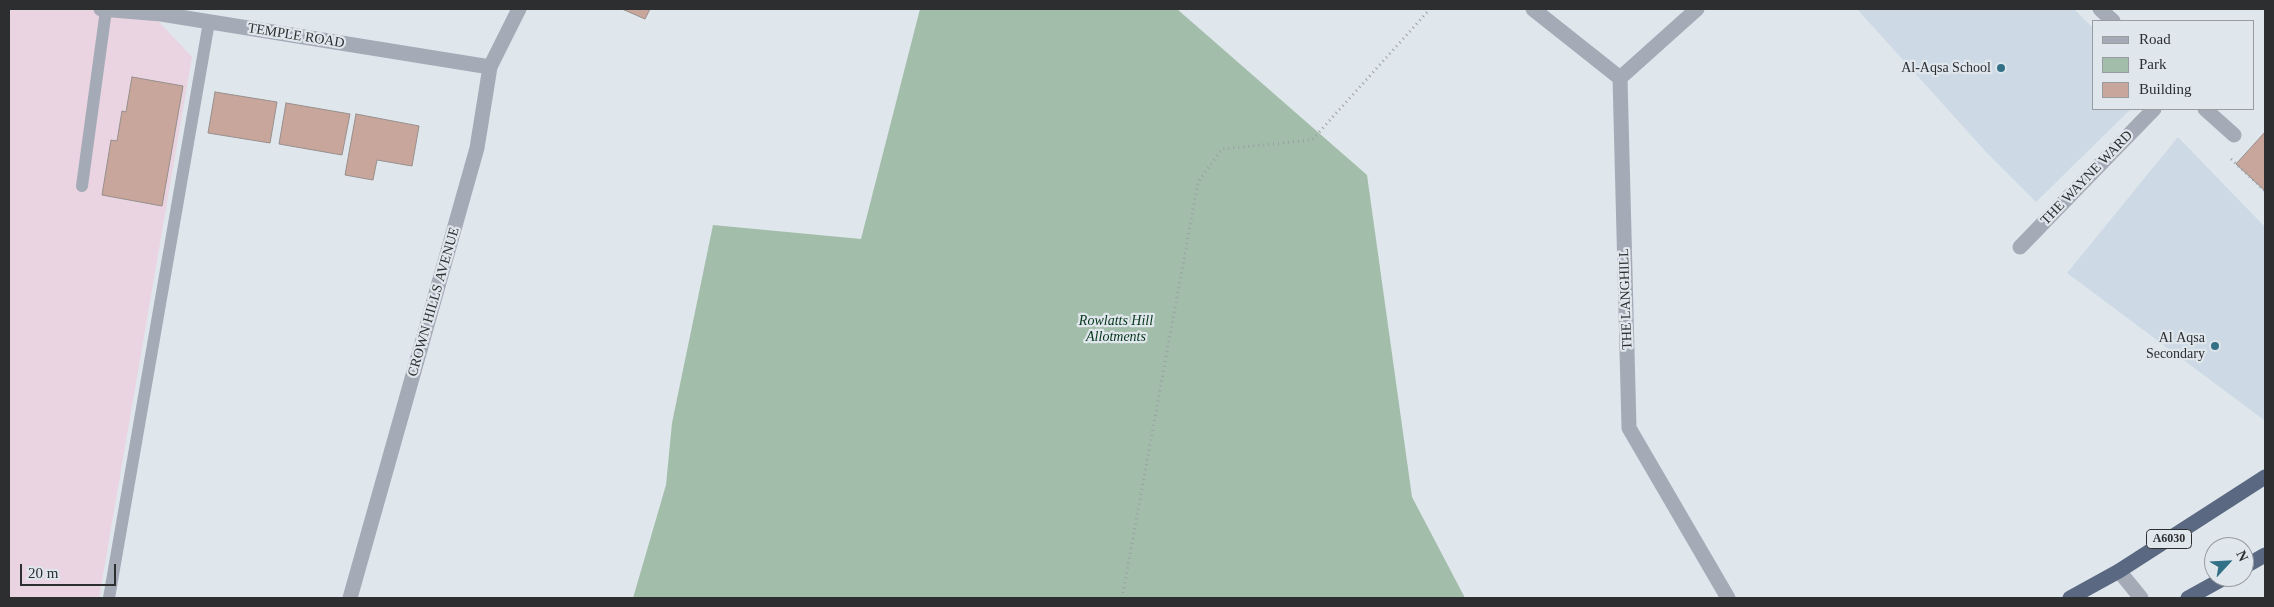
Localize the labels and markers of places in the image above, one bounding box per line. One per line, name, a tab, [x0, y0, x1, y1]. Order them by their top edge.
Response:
place label: Al-Aqsa School	[1901, 60, 1991, 76]
marker: Al-Aqsa School	[1995, 62, 2007, 74]
place label: Al Aqsa Secondary	[2146, 330, 2205, 362]
marker: Al Aqsa Secondary	[2209, 340, 2221, 352]

